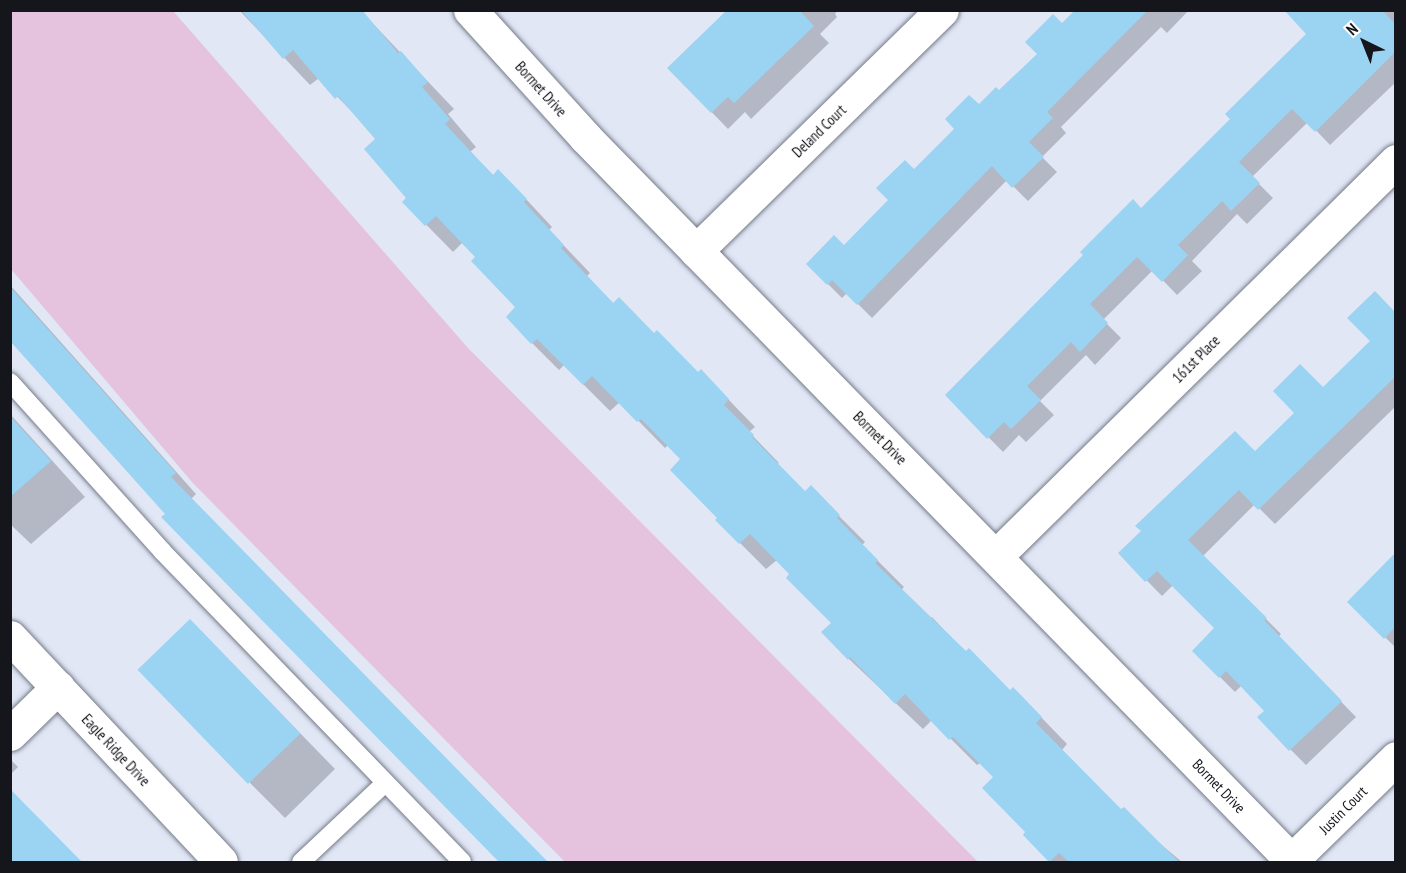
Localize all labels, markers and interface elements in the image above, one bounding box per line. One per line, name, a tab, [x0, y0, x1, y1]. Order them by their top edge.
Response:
north arrow	[1334, 12, 1394, 72]
text: N	[1342, 19, 1362, 39]
street label: Bormet Drive	[512, 58, 570, 120]
street label: Deland Court	[788, 101, 850, 161]
street label: 161st Place	[1168, 331, 1224, 387]
street label: Bormet Drive	[850, 408, 910, 468]
street label: Eagle Ridge Drive	[78, 710, 154, 790]
street label: Bormet Drive	[1189, 755, 1249, 817]
street label: Justin Court	[1315, 782, 1371, 838]

